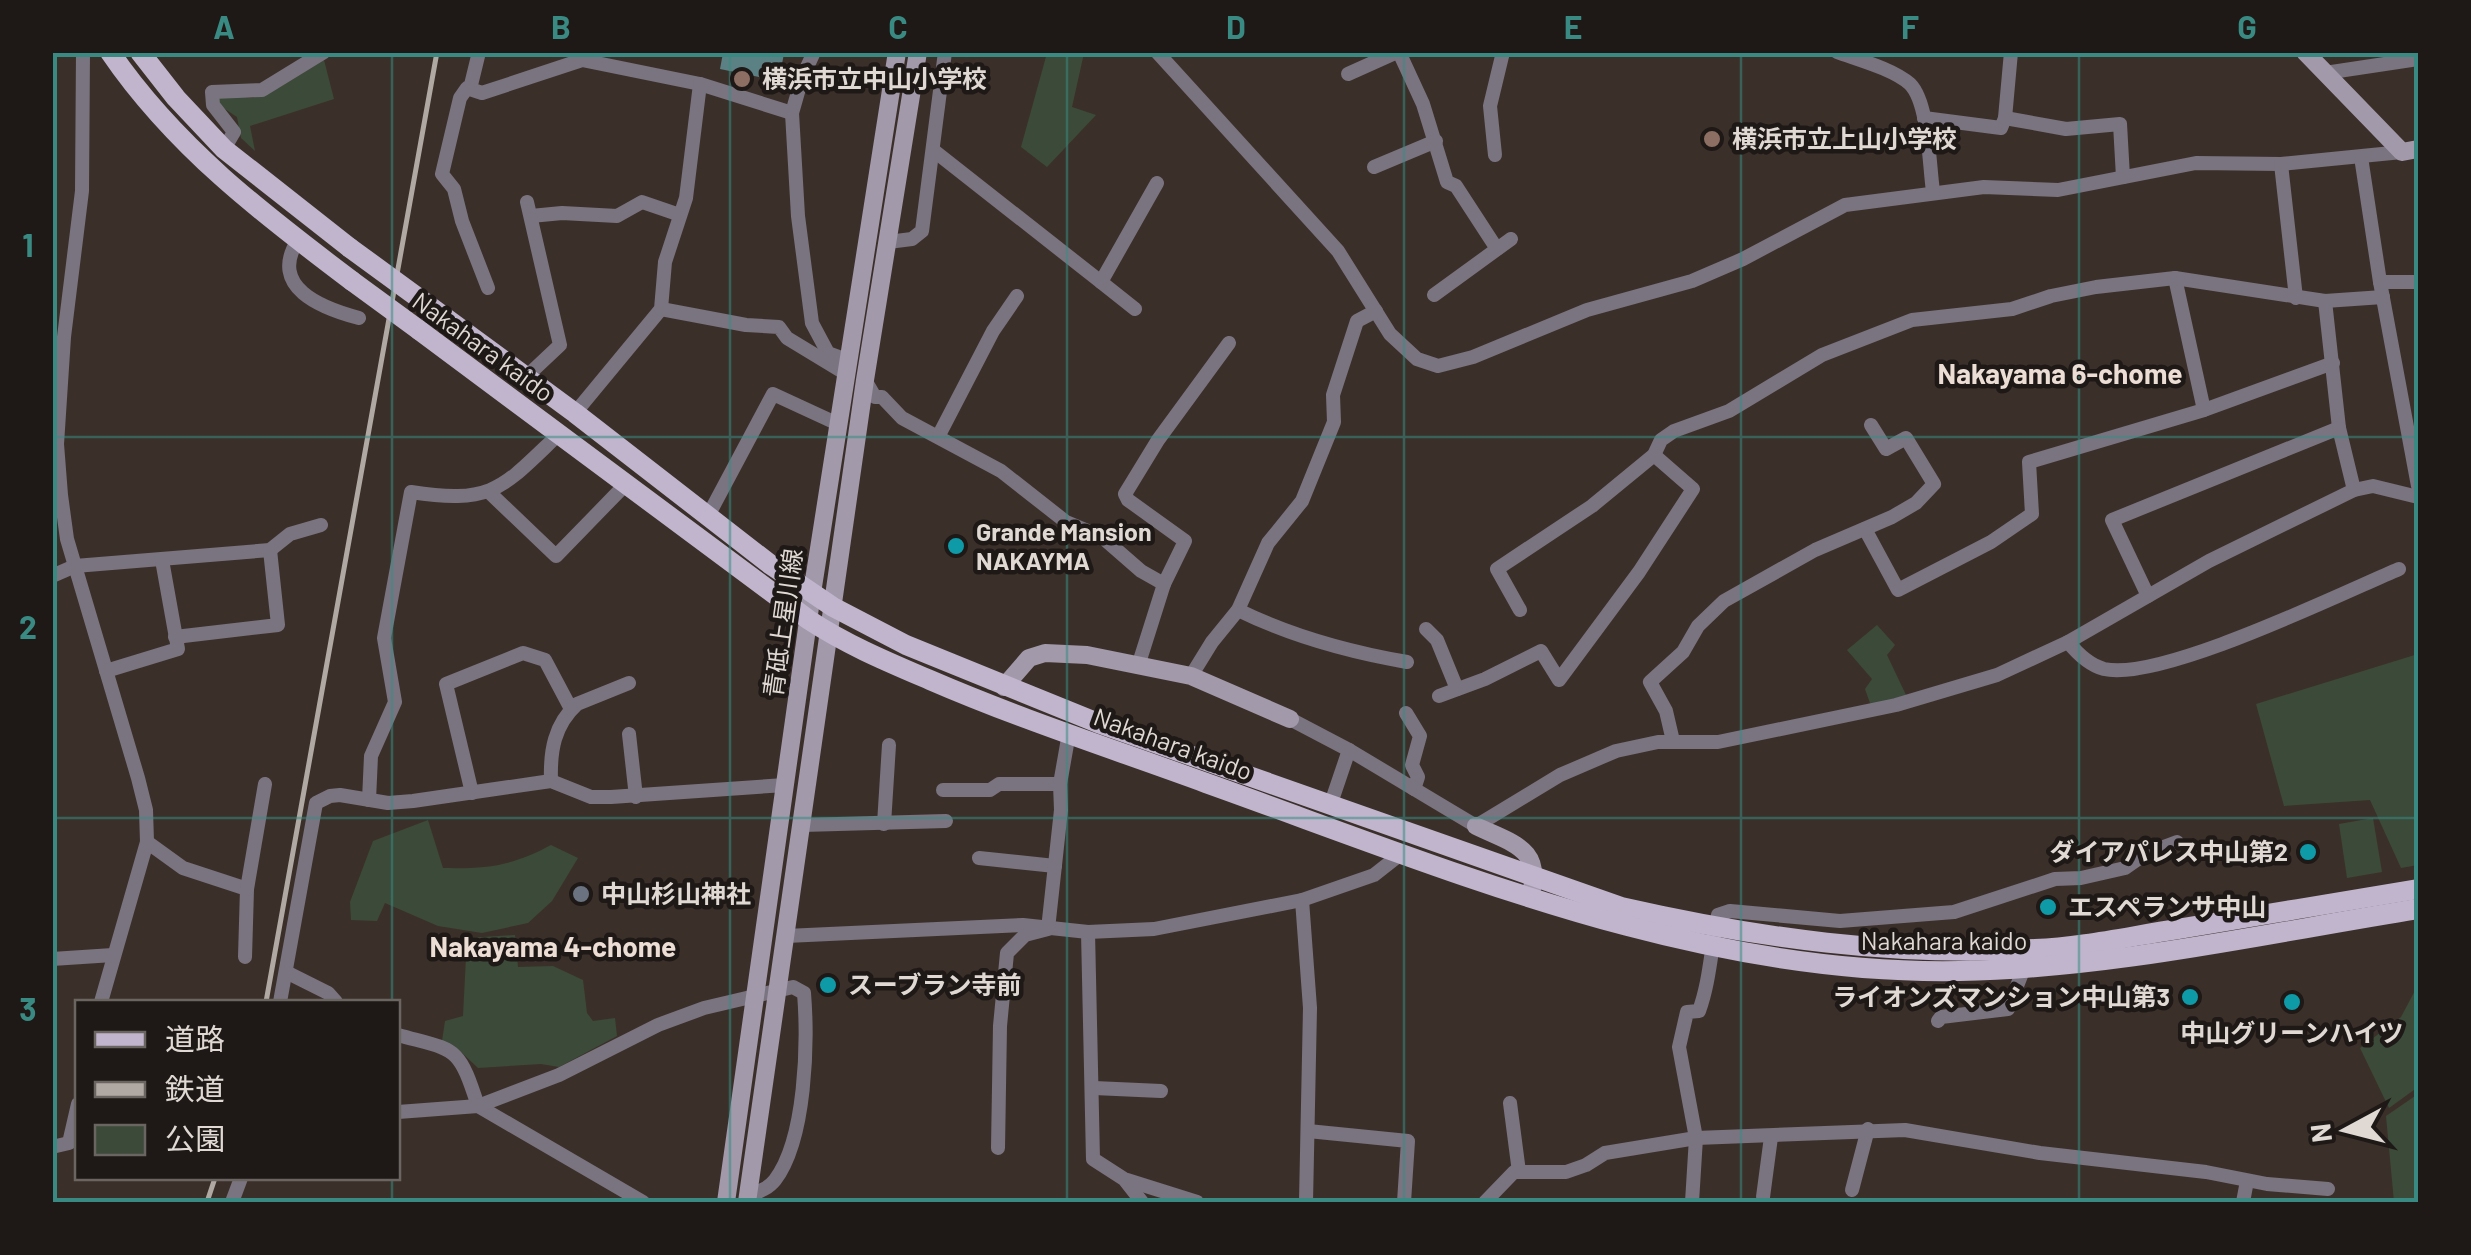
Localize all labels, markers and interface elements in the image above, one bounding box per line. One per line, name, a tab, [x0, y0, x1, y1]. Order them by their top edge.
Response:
text: A	[213, 7, 235, 45]
text: B	[551, 7, 571, 45]
text: C	[888, 7, 908, 45]
text: D	[1226, 7, 1246, 45]
text: E	[1564, 7, 1582, 45]
text: F	[1901, 7, 1919, 45]
text: G	[2237, 7, 2257, 45]
place label: 横浜市立中山小学校	[762, 63, 987, 93]
marker: 横浜市立中山小学校	[731, 68, 753, 90]
place label: 横浜市立上山小学校	[1732, 123, 1957, 153]
marker: 横浜市立上山小学校	[1701, 128, 1723, 150]
text: 1	[22, 225, 34, 263]
street label: Nakahara kaido	[407, 285, 560, 407]
district label: Nakayama 6-chome	[1938, 356, 2182, 390]
place label: Grande Mansion NAKAYMA	[976, 516, 1152, 575]
marker: Grande Mansion NAKAYMA	[945, 535, 967, 557]
street label: 青砥上星川線	[757, 546, 807, 699]
text: 2	[19, 607, 37, 645]
street label: Nakahara kaido	[1090, 700, 1257, 786]
place label: ダイアパレス中山第2	[2049, 836, 2288, 866]
marker: ダイアパレス中山第2	[2297, 841, 2319, 863]
place label: 中山杉山神社	[601, 878, 751, 908]
marker: 中山杉山神社	[570, 883, 592, 905]
place label: エスペランサ中山	[2068, 891, 2266, 921]
marker: エスペランサ中山	[2037, 896, 2059, 918]
street label: Nakahara kaido	[1861, 925, 2027, 955]
district label: Nakayama 4-chome	[430, 929, 676, 963]
place label: スーブラン寺前	[848, 969, 1022, 999]
marker: スーブラン寺前	[817, 974, 839, 996]
place label: ライオンズマンション中山第3	[1832, 981, 2170, 1011]
marker: ライオンズマンション中山第3	[2179, 986, 2201, 1008]
text: 3	[19, 989, 37, 1027]
marker: 中山グリーンハイツ	[2281, 991, 2303, 1013]
legend	[75, 1000, 400, 1180]
place label: 中山グリーンハイツ	[2180, 1017, 2404, 1047]
text: 道路	[165, 1020, 225, 1056]
text: 鉄道	[165, 1070, 225, 1106]
north arrow	[2296, 1080, 2396, 1180]
text: 公園	[165, 1120, 225, 1156]
text: N	[2302, 1122, 2338, 1144]

